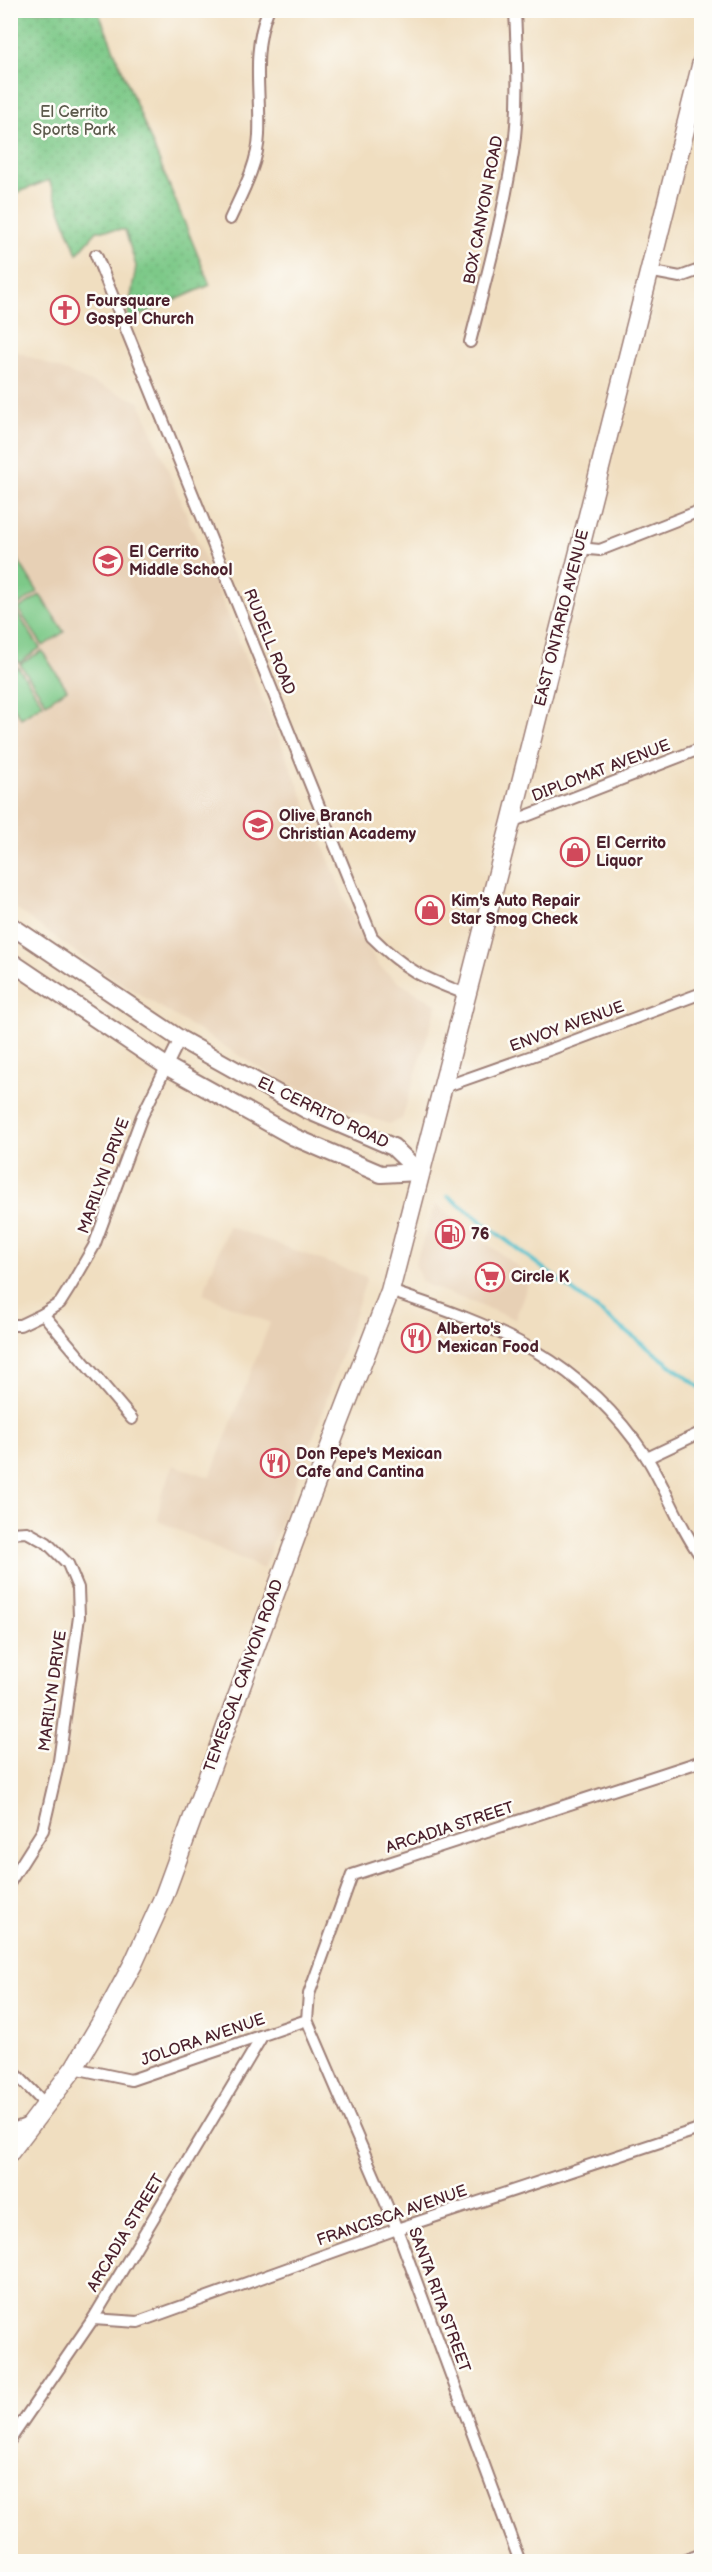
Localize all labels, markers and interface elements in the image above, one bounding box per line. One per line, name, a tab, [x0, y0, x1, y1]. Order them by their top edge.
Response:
park label: El Cerrito Sports Park	[32, 103, 116, 140]
street label: BOX CANYON ROAD	[460, 134, 508, 286]
place label: Foursquare Gospel Church	[86, 292, 194, 329]
church icon: Foursquare Gospel Church	[49, 294, 81, 326]
street label: EAST ONTARIO AVENUE	[531, 528, 593, 708]
place label: El Cerrito Middle School	[129, 543, 232, 580]
school or university icon: El Cerrito Middle School	[92, 545, 124, 577]
street label: RUDELL ROAD	[239, 586, 299, 698]
street label: DIPLOMAT AVENUE	[529, 736, 673, 806]
place label: Olive Branch Christian Academy	[279, 807, 417, 844]
school or university icon: Olive Branch Christian Academy	[242, 809, 274, 841]
place label: El Cerrito Liquor	[596, 834, 666, 871]
shop icon: El Cerrito Liquor	[559, 836, 591, 868]
place label: Kim's Auto Repair Star Smog Check	[451, 892, 581, 929]
shop icon: Kim's Auto Repair Star Smog Check	[414, 894, 446, 926]
street label: ENVOY AVENUE	[507, 997, 627, 1057]
street label: EL CERRITO ROAD	[254, 1073, 392, 1153]
street label: MARILYN DRIVE	[74, 1116, 134, 1236]
fuel station icon: 76	[434, 1218, 466, 1250]
place label: 76	[471, 1225, 490, 1244]
supermarket icon: Circle K	[474, 1261, 506, 1293]
place label: Circle K	[511, 1268, 570, 1287]
place label: Alberto's Mexican Food	[436, 1320, 539, 1357]
restaurant icon: Alberto's Mexican Food	[400, 1322, 432, 1354]
place label: Don Pepe's Mexican Cafe and Cantina	[296, 1445, 442, 1482]
restaurant icon: Don Pepe's Mexican Cafe and Cantina	[259, 1447, 291, 1479]
street label: TEMESCAL CANYON ROAD	[200, 1577, 288, 1775]
street label: MARILYN DRIVE	[35, 1629, 71, 1753]
street label: ARCADIA STREET	[383, 1798, 517, 1858]
street label: JOLORA AVENUE	[138, 2010, 268, 2070]
street label: ARCADIA STREET	[83, 2170, 169, 2295]
street label: FRANCISCA AVENUE	[315, 2181, 469, 2251]
street label: SANTA RITA STREET	[404, 2225, 474, 2375]

